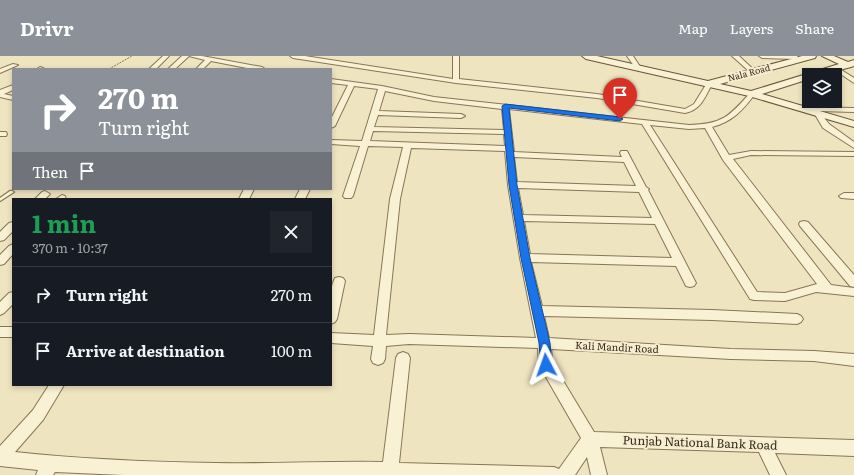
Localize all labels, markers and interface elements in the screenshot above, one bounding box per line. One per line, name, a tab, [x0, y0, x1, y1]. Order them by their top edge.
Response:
text: Drivr	[20, 14, 74, 42]
text: Map	[678, 18, 708, 38]
text: Layers	[730, 18, 773, 38]
text: Share	[795, 18, 834, 38]
street label: Nala Road	[726, 60, 772, 84]
map controls	[802, 68, 842, 108]
button: layers	[802, 68, 842, 108]
text: 270 m	[98, 76, 179, 118]
pin	[603, 78, 637, 119]
icon: right	[32, 84, 84, 136]
icon: arrive	[609, 84, 631, 106]
text: Turn right	[98, 114, 189, 141]
text: Then	[32, 160, 68, 183]
icon: arrive	[76, 160, 98, 182]
text: 1 min	[32, 205, 96, 240]
button: close	[270, 211, 312, 253]
text: 370 m · 10:37	[32, 238, 108, 257]
text: Turn right	[66, 283, 148, 306]
text: 270 m	[271, 283, 312, 306]
icon: right	[32, 284, 54, 306]
street label: Kali Mandir Road	[575, 337, 659, 356]
text: Arrive at destination	[66, 339, 225, 362]
text: 100 m	[271, 339, 312, 362]
icon: arrive	[32, 340, 54, 362]
position arrow	[525, 344, 567, 386]
street label: Punjab National Bank Road	[622, 430, 778, 454]

